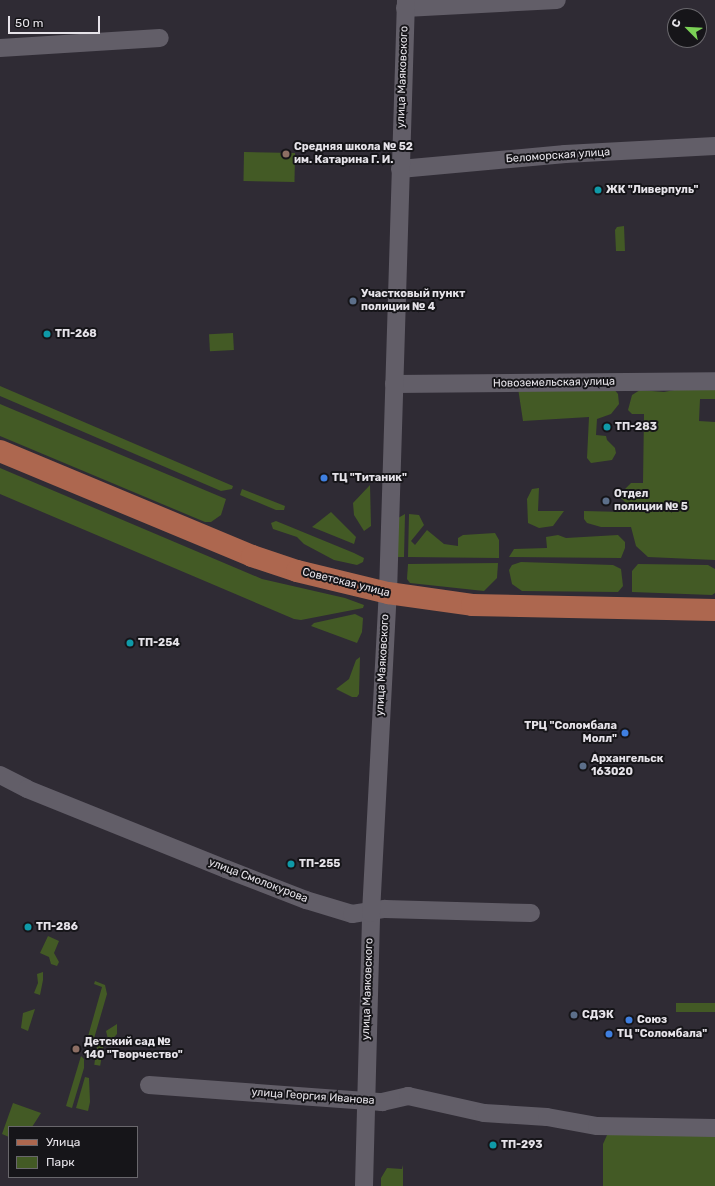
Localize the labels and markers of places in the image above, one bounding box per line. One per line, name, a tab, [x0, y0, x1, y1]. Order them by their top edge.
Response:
place label: Средняя школа № 52 им. Катарина Г. И.	[294, 141, 413, 167]
marker: Средняя школа № 52 им. Катарина Г. И.	[281, 149, 291, 159]
place label: ЖК "Ливерпуль"	[606, 183, 698, 197]
marker: ЖК "Ливерпуль"	[593, 185, 603, 195]
place label: Участковый пункт полиции № 4	[361, 288, 465, 314]
marker: Участковый пункт полиции № 4	[348, 296, 358, 306]
place label: ТП-268	[55, 327, 97, 341]
marker: ТП-268	[42, 329, 52, 339]
place label: ТП-283	[615, 420, 657, 434]
marker: ТП-283	[602, 422, 612, 432]
place label: ТЦ "Титаник"	[332, 471, 407, 485]
marker: ТЦ "Титаник"	[319, 473, 329, 483]
place label: Отдел полиции № 5	[614, 488, 688, 514]
marker: Отдел полиции № 5	[601, 496, 611, 506]
place label: ТП-254	[138, 636, 180, 650]
marker: ТП-254	[125, 638, 135, 648]
place label: ТРЦ "Соломбала Молл"	[524, 720, 617, 746]
marker: ТРЦ "Соломбала Молл"	[620, 728, 630, 738]
place label: Архангельск 163020	[591, 753, 663, 779]
marker: Архангельск 163020	[578, 761, 588, 771]
place label: ТП-255	[299, 857, 340, 871]
marker: ТП-255	[286, 859, 296, 869]
place label: ТП-286	[36, 920, 78, 934]
marker: ТП-286	[23, 922, 33, 932]
place label: СДЭК	[582, 1008, 614, 1022]
marker: СДЭК	[569, 1010, 579, 1020]
place label: Союз	[637, 1013, 667, 1027]
marker: Союз	[624, 1015, 634, 1025]
place label: ТЦ "Соломбала"	[617, 1027, 707, 1041]
marker: ТЦ "Соломбала"	[604, 1029, 614, 1039]
place label: Детский сад № 140 "Творчество"	[84, 1036, 183, 1062]
marker: Детский сад № 140 "Творчество"	[71, 1044, 81, 1054]
place label: ТП-293	[501, 1138, 542, 1152]
marker: ТП-293	[488, 1140, 498, 1150]

